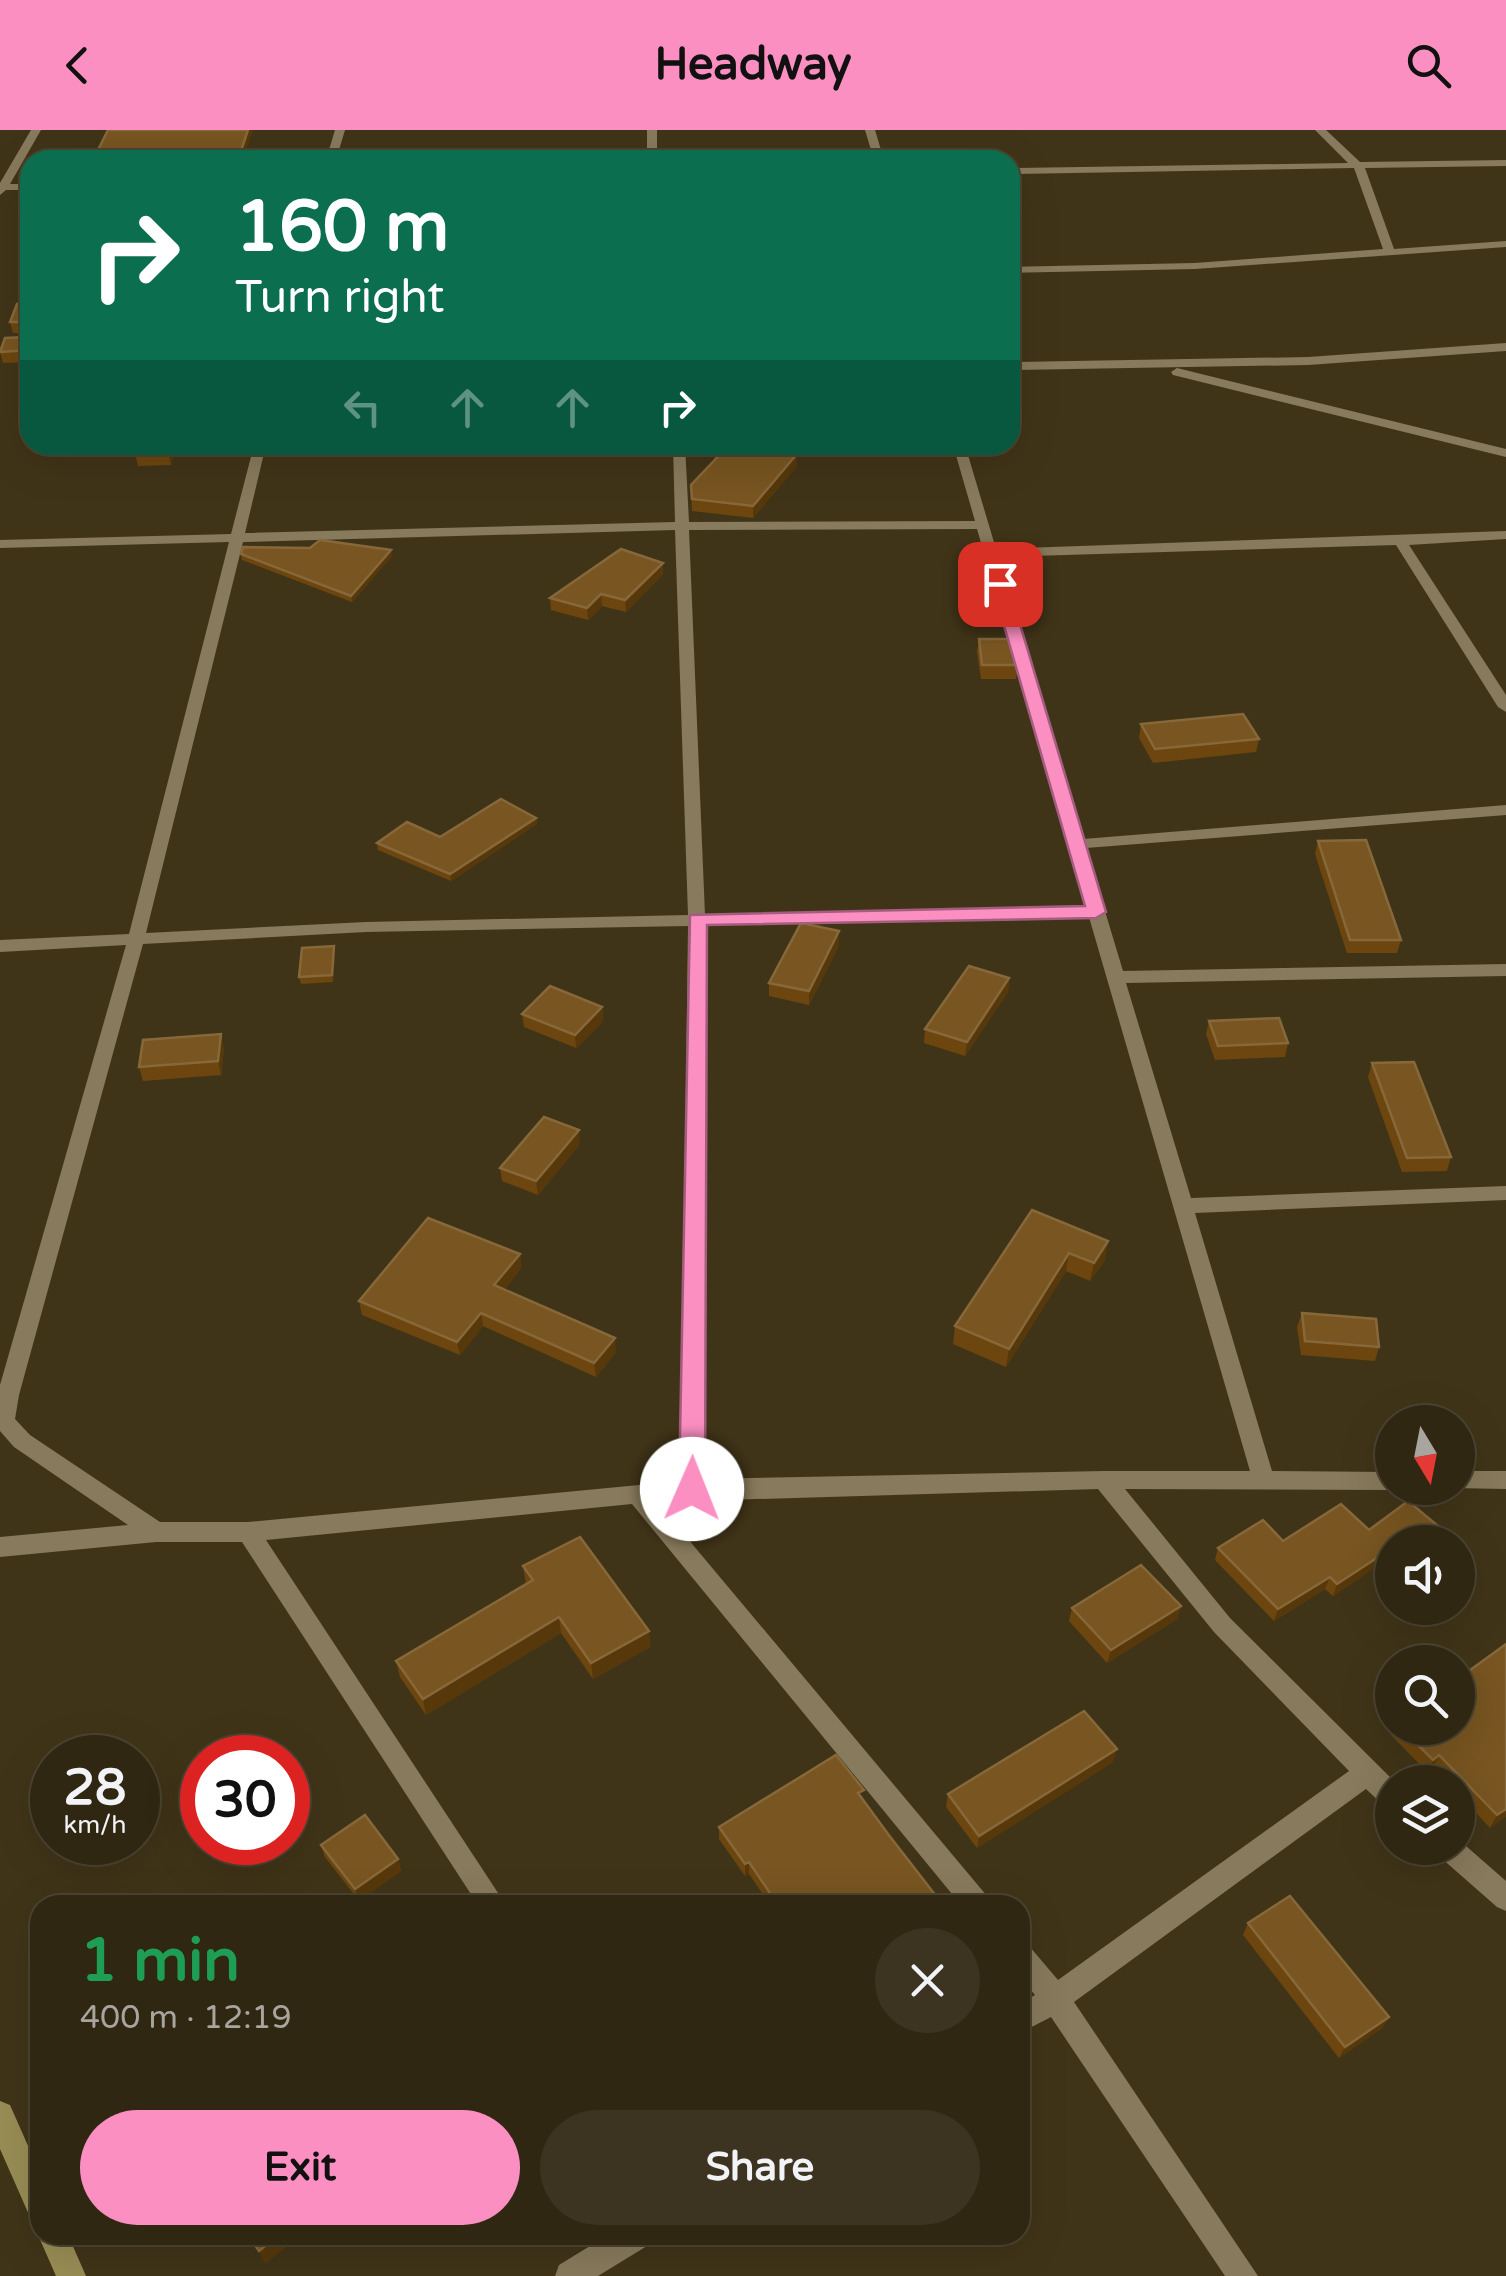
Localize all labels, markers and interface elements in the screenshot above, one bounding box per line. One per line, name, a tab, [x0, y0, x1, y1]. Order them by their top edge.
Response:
icon: back	[50, 38, 105, 93]
text: Headway	[655, 38, 851, 92]
icon: search	[1401, 38, 1456, 93]
text: 160 m	[235, 186, 449, 270]
icon: right	[70, 190, 200, 320]
text: Turn right	[235, 271, 444, 325]
icon: left	[335, 380, 390, 435]
icon: ahead	[440, 380, 495, 435]
icon: ahead	[545, 380, 600, 435]
icon: right	[650, 380, 705, 435]
pin	[958, 542, 1043, 627]
icon: arrive	[973, 557, 1028, 612]
north arrow	[1375, 1405, 1475, 1505]
map controls	[1375, 1405, 1475, 1865]
position arrow	[640, 1437, 744, 1541]
button: sound	[1375, 1525, 1475, 1625]
button: search	[1375, 1645, 1475, 1745]
speed limit sign: 30	[180, 1735, 310, 1865]
text: 28	[64, 1758, 126, 1818]
button: layers	[1375, 1765, 1475, 1865]
text: km/h	[64, 1810, 126, 1840]
text: 1 min	[80, 1925, 240, 1997]
button: close	[875, 1928, 980, 2033]
text: 400 m · 12:19	[80, 1999, 292, 2037]
button: Exit	[80, 2110, 520, 2225]
button: Share	[540, 2110, 980, 2225]

